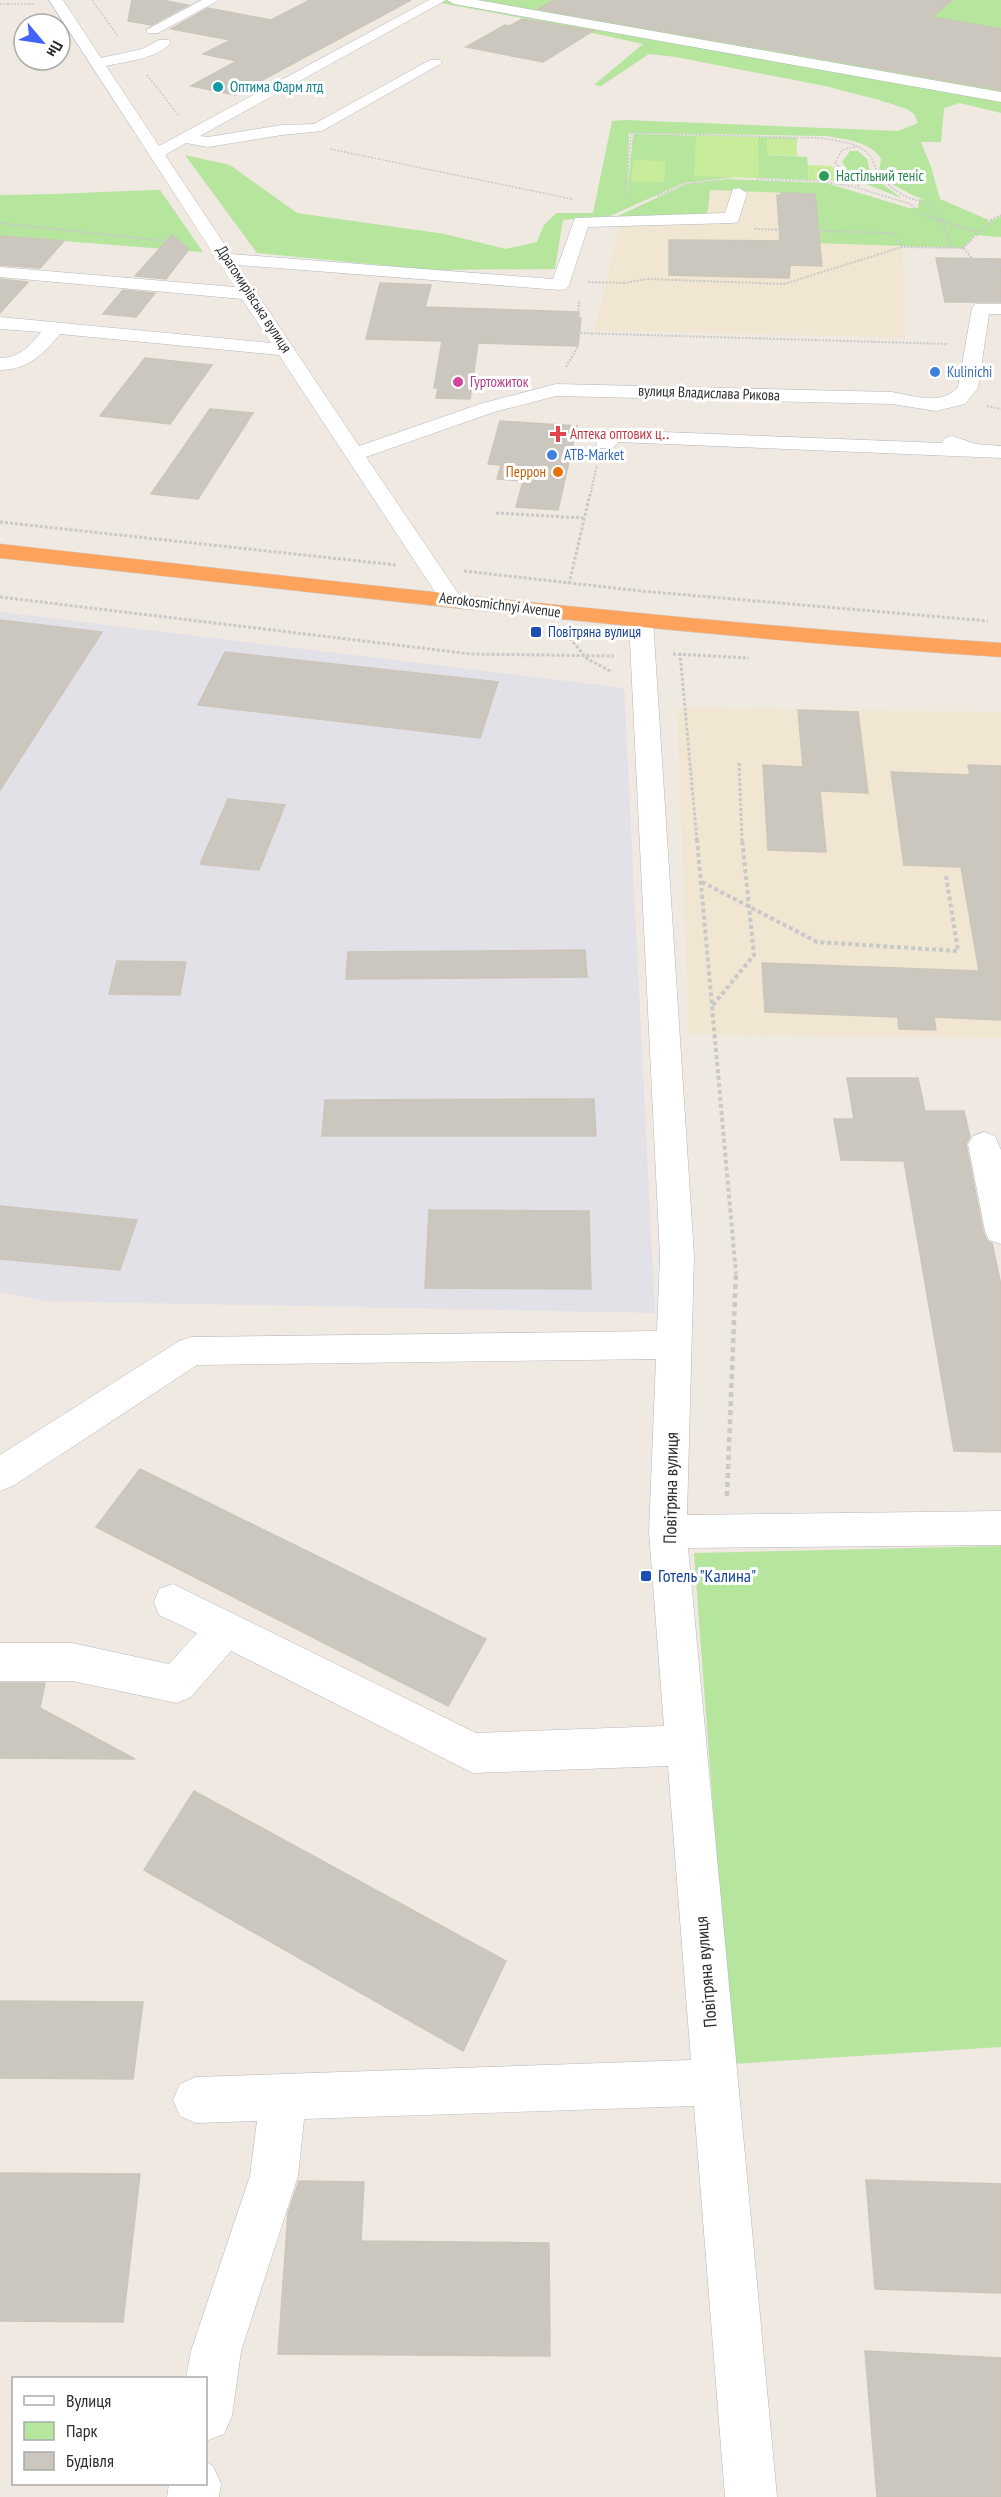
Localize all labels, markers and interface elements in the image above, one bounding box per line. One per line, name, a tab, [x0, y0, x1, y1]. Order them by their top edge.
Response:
north arrow	[12, 12, 72, 72]
text: Пн	[43, 38, 68, 61]
place label: Оптима Фарм лтд	[230, 77, 324, 96]
marker: Оптима Фарм лтд	[211, 80, 225, 94]
place label: Настільний теніс	[836, 166, 924, 185]
marker: Настільний теніс	[817, 169, 831, 183]
street label: Драгомирівська вулиця	[213, 241, 296, 356]
place label: Kulinichi	[947, 362, 992, 381]
marker: Kulinichi	[928, 365, 942, 379]
place label: Гуртожиток	[470, 372, 529, 391]
marker: Гуртожиток	[451, 375, 465, 389]
street label: вулиця Владислава Рикова	[638, 381, 780, 404]
place label: Аптека оптових ц‥	[570, 424, 670, 443]
marker: Аптека оптових ц‥	[551, 427, 565, 441]
place label: ATB-Market	[564, 445, 624, 464]
marker: ATB-Market	[545, 448, 559, 462]
place label: Перрон	[506, 462, 546, 481]
marker: Перрон	[551, 465, 565, 479]
street label: Aerokosmichnyi Avenue	[438, 588, 562, 621]
place label: Повітряна вулиця	[548, 622, 641, 641]
marker: Повітряна вулиця	[529, 625, 543, 639]
street label: Повітряна вулиця	[658, 1432, 683, 1544]
place label: Готель "Калина"	[658, 1564, 756, 1587]
marker: Готель "Калина"	[639, 1569, 653, 1583]
street label: Повітряна вулиця	[689, 1915, 722, 2029]
legend	[12, 2377, 207, 2485]
text: Вулиця	[66, 2389, 111, 2412]
text: Парк	[66, 2419, 97, 2442]
text: Будівля	[66, 2449, 114, 2472]

